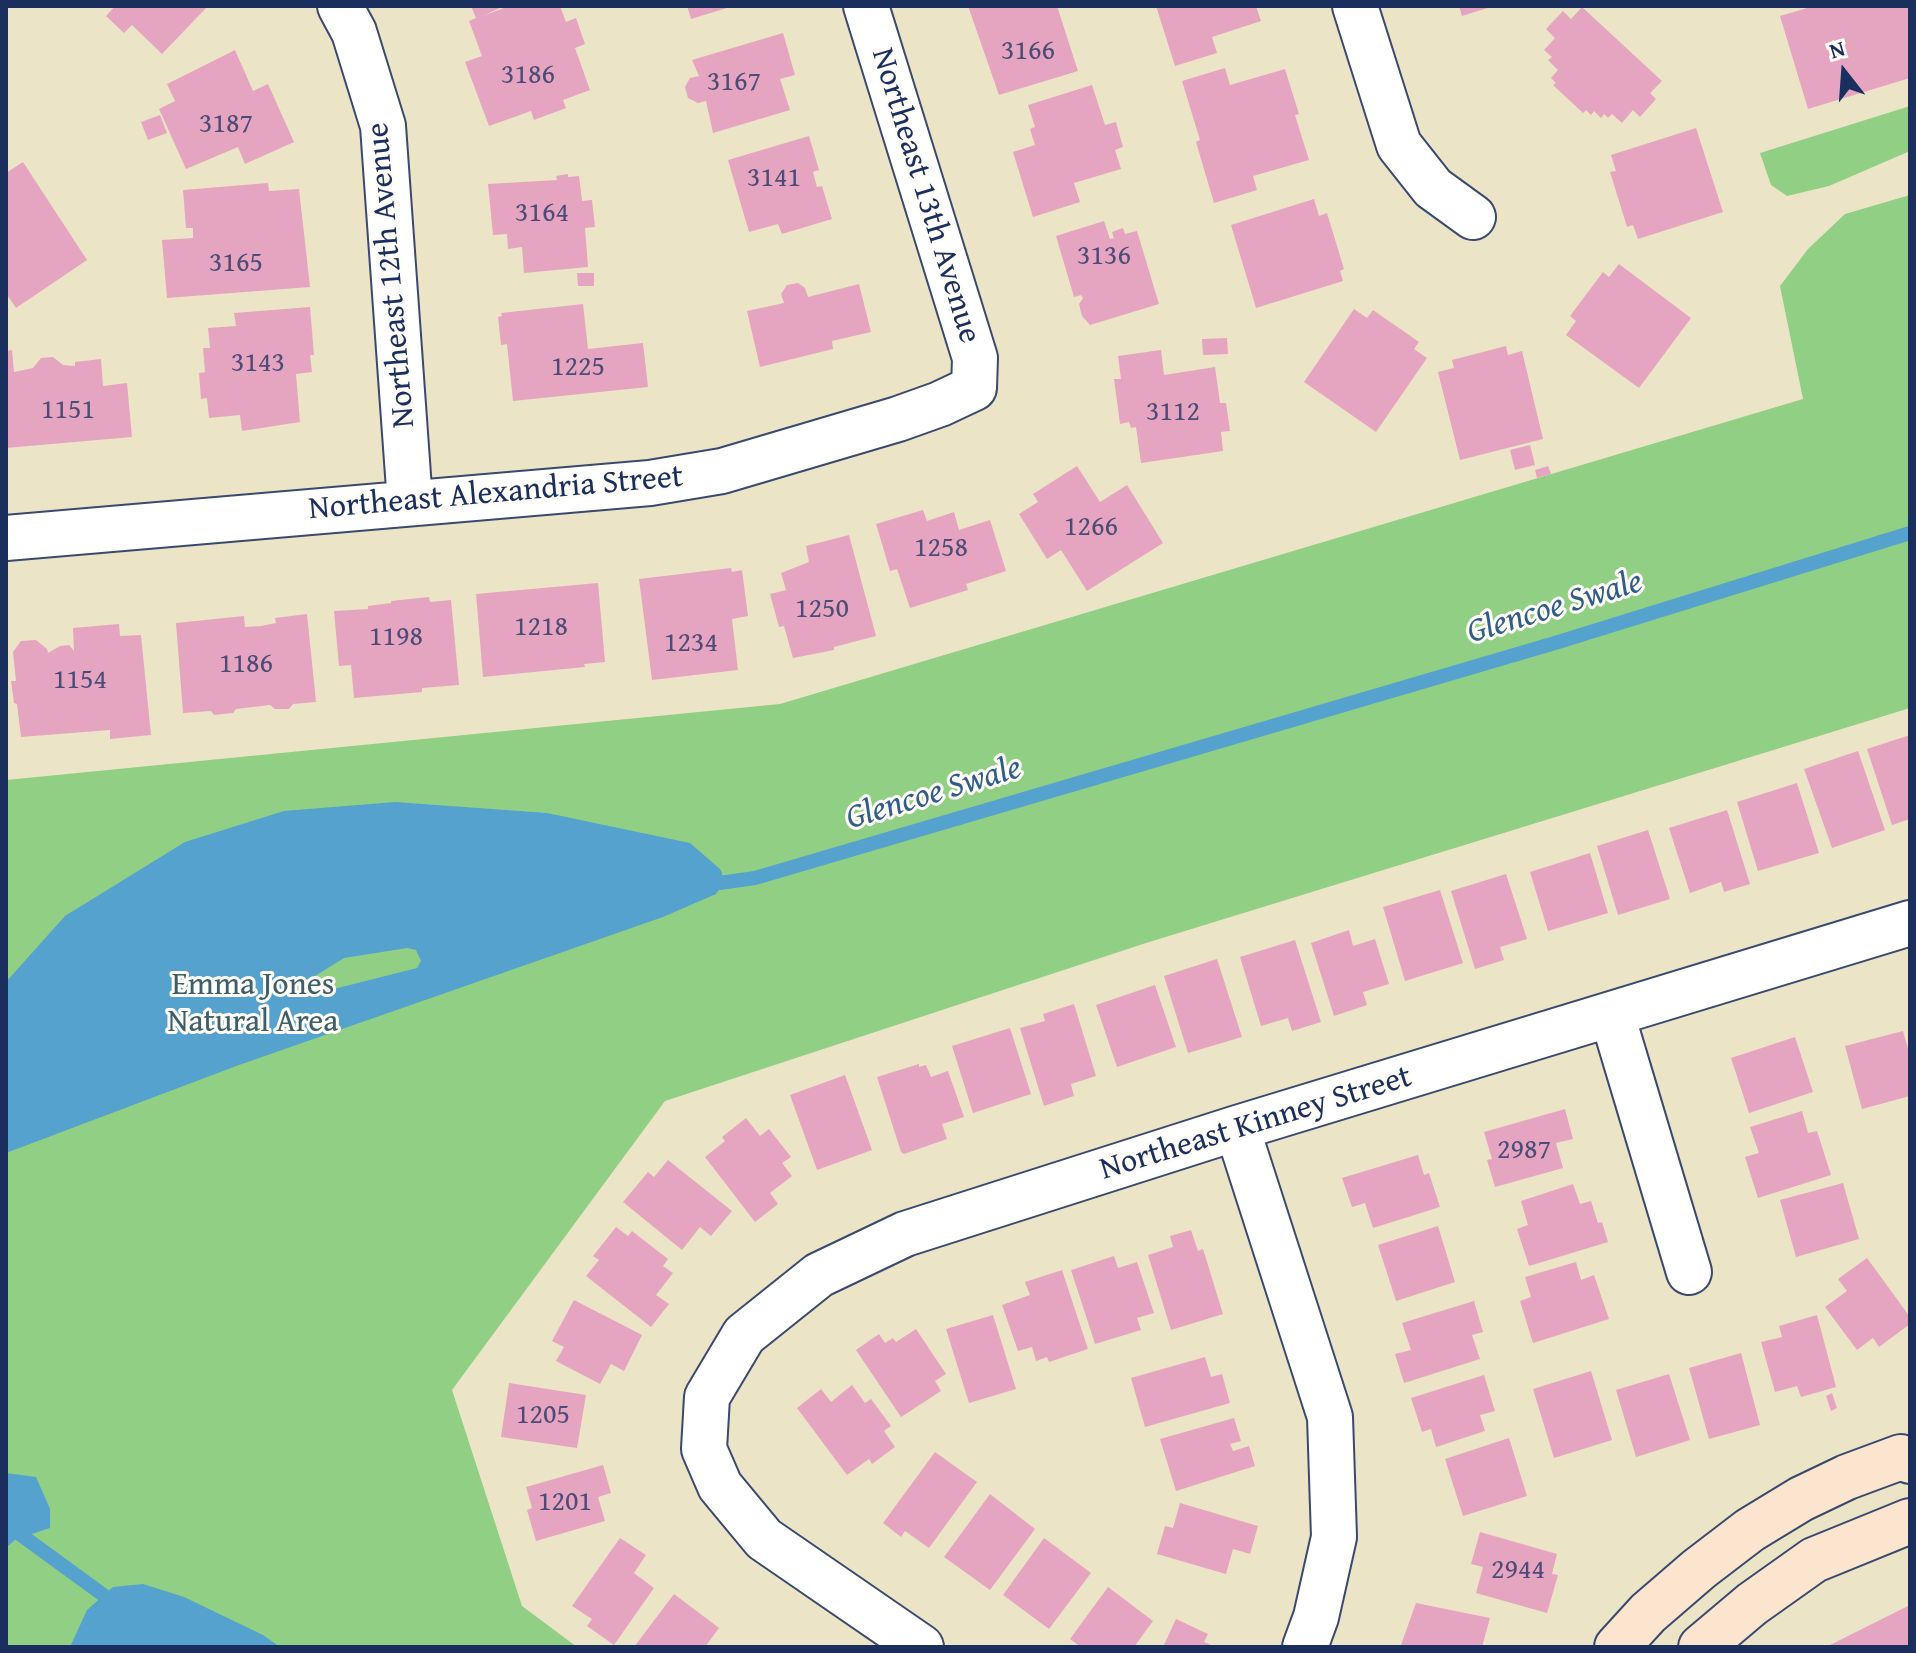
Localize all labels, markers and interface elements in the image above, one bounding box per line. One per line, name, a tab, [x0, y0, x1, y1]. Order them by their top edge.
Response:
north arrow	[1804, 32, 1884, 112]
text: N	[1825, 32, 1849, 67]
house number: 3166	[1001, 35, 1055, 69]
street label: Northeast 13th Avenue	[862, 44, 988, 348]
house number: 3186	[501, 59, 555, 93]
house number: 3167	[707, 66, 761, 100]
house number: 3187	[199, 108, 253, 142]
street label: Northeast 12th Avenue	[360, 121, 424, 429]
house number: 3141	[747, 162, 801, 196]
house number: 3164	[515, 197, 569, 231]
house number: 3136	[1077, 240, 1131, 274]
house number: 3165	[209, 247, 263, 281]
house number: 3143	[231, 347, 285, 381]
house number: 1225	[551, 351, 605, 385]
house number: 1151	[41, 394, 95, 428]
house number: 3112	[1146, 396, 1200, 430]
street label: Northeast Alexandria Street	[307, 459, 685, 529]
house number: 1266	[1064, 511, 1118, 545]
house number: 1258	[914, 532, 968, 566]
water label: Glencoe Swale	[1462, 562, 1648, 654]
house number: 1250	[795, 593, 849, 627]
house number: 1218	[514, 611, 568, 645]
house number: 1198	[369, 621, 423, 655]
house number: 1234	[664, 627, 718, 661]
house number: 1186	[219, 648, 273, 682]
house number: 1154	[53, 664, 107, 698]
water label: Glencoe Swale	[841, 748, 1027, 840]
park label: Emma Jones Natural Area	[168, 967, 338, 1042]
street label: Northeast Kinney Street	[1096, 1058, 1416, 1190]
house number: 2987	[1497, 1134, 1551, 1168]
house number: 1205	[516, 1399, 570, 1433]
house number: 1201	[538, 1486, 592, 1520]
house number: 2944	[1491, 1554, 1545, 1588]

